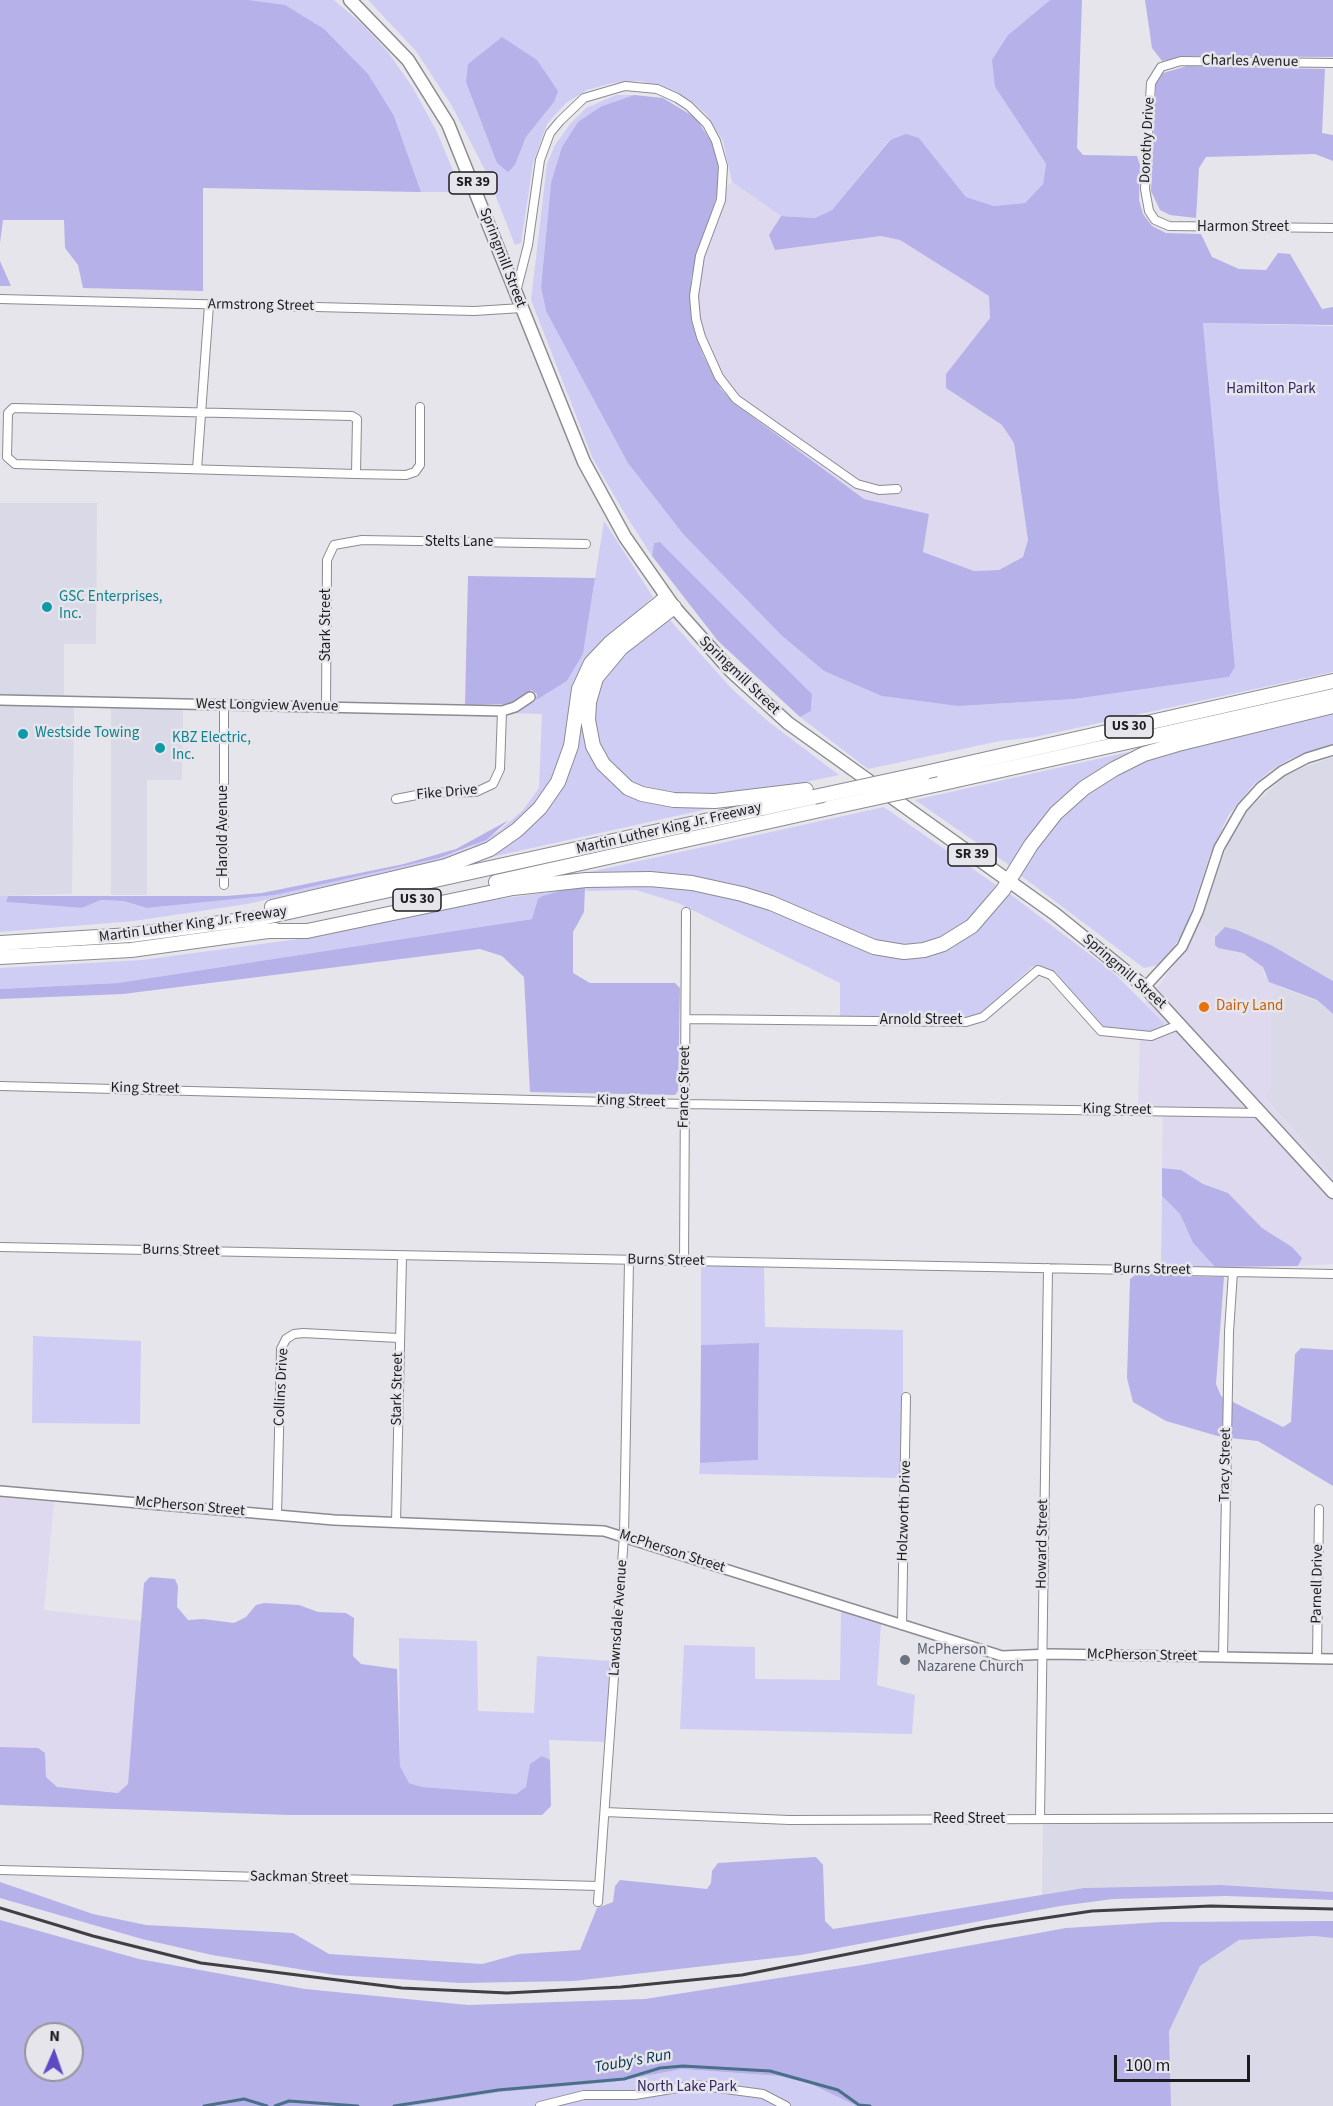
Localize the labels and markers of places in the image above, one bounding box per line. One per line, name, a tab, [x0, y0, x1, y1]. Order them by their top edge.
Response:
place label: GSC Enterprises, Inc.	[59, 589, 162, 624]
marker: GSC Enterprises, Inc.	[40, 600, 54, 614]
place label: Westside Towing	[35, 725, 139, 743]
marker: Westside Towing	[16, 727, 30, 741]
place label: KBZ Electric, Inc.	[172, 730, 251, 765]
marker: KBZ Electric, Inc.	[153, 741, 167, 755]
place label: Dairy Land	[1216, 998, 1283, 1016]
marker: Dairy Land	[1197, 1000, 1211, 1014]
place label: McPherson Nazarene Church	[917, 1642, 1024, 1677]
marker: McPherson Nazarene Church	[898, 1653, 912, 1667]

